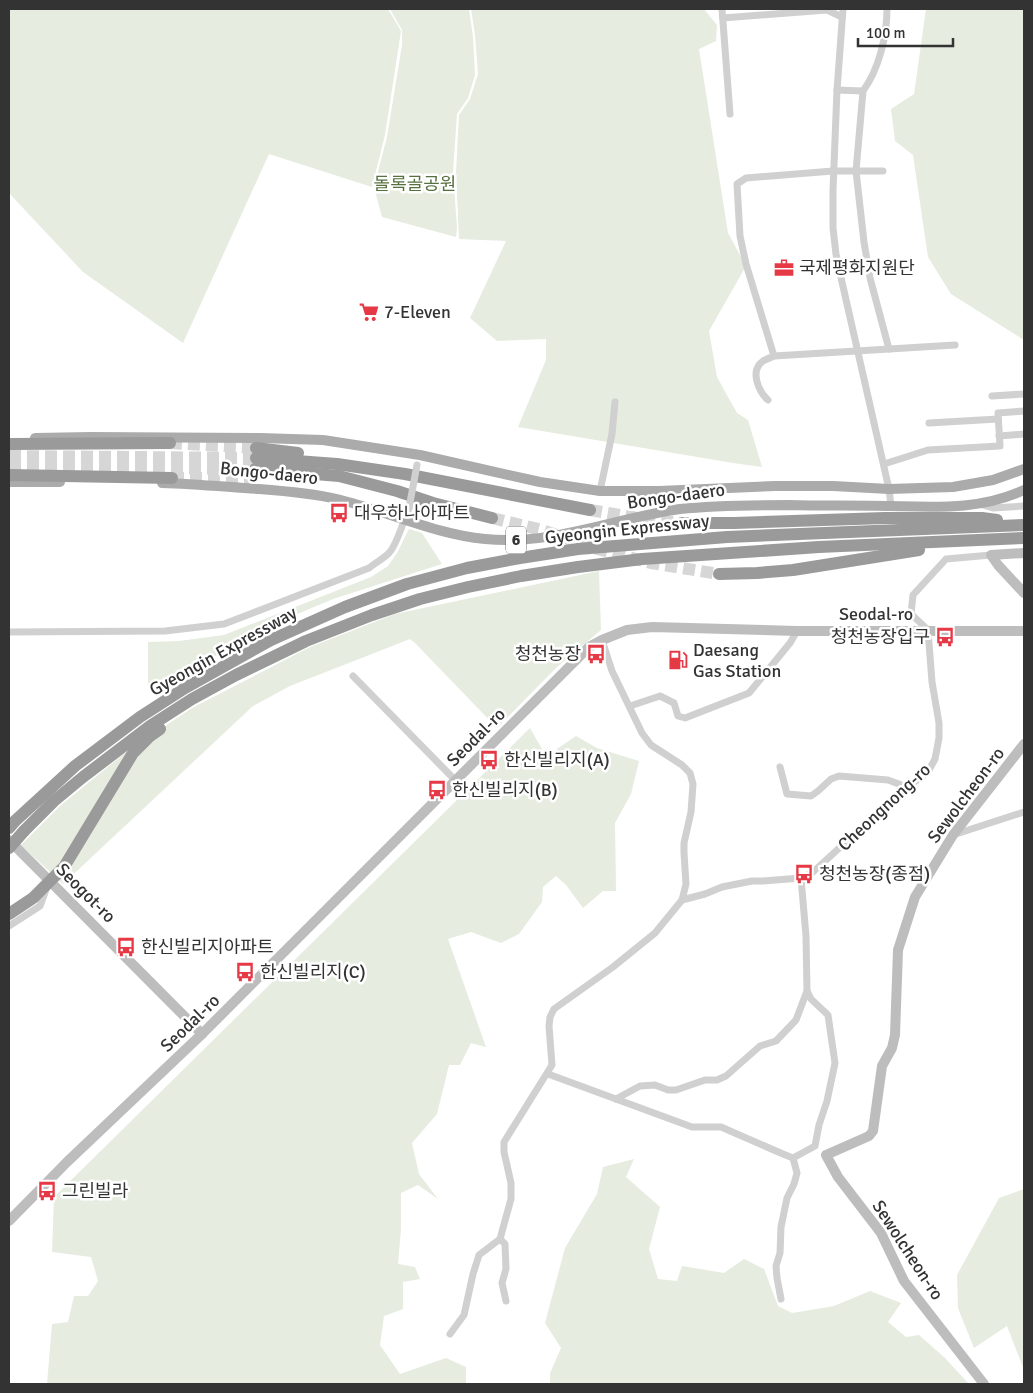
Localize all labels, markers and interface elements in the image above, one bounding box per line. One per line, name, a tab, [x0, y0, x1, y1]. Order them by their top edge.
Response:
scale bar	[858, 15, 953, 47]
text: 100 m	[866, 24, 906, 42]
park label: 돌록골공원	[374, 173, 456, 195]
office icon: 국제평화지원단	[773, 257, 795, 279]
place label: 국제평화지원단	[799, 257, 915, 279]
supermarket icon: 7-Eleven	[358, 301, 380, 323]
place label: 7-Eleven	[384, 301, 451, 323]
street label: Bongo-daero	[219, 457, 319, 489]
street label: Bongo-daero	[626, 478, 726, 514]
bus stop icon: 대우하나아파트	[328, 502, 350, 524]
place label: 대우하나아파트	[354, 502, 470, 524]
street label: Gyeongin Expressway	[544, 509, 711, 549]
road number: 6	[506, 526, 526, 554]
street label: Gyeongin Expressway	[145, 601, 301, 701]
street label: Seodal-ro	[839, 603, 913, 625]
place label: 청천농장입구	[831, 626, 930, 648]
bus stop icon: 청천농장입구	[934, 626, 956, 648]
place label: Daesang Gas Station	[693, 639, 781, 682]
place label: 청천농장	[515, 643, 581, 665]
bus stop icon: 청천농장	[585, 643, 607, 665]
fuel station icon: Daesang Gas Station	[667, 649, 689, 671]
street label: Seodal-ro	[442, 703, 510, 771]
street label: Sewolcheon-ro	[923, 743, 1009, 847]
bus stop icon: 한신빌리지(A)	[478, 749, 500, 771]
place label: 한신빌리지(A)	[504, 749, 610, 771]
street label: Cheongnong-ro	[833, 758, 935, 856]
bus stop icon: 한신빌리지(B)	[426, 779, 448, 801]
place label: 한신빌리지(B)	[452, 779, 558, 801]
street label: Seogot-ro	[52, 859, 120, 927]
bus stop icon: 청천농장(종점)	[793, 863, 815, 885]
place label: 청천농장(종점)	[819, 863, 930, 885]
bus stop icon: 한신빌리지아파트	[115, 936, 137, 958]
place label: 한신빌리지아파트	[141, 936, 273, 958]
bus stop icon: 한신빌리지(C)	[234, 961, 256, 983]
place label: 한신빌리지(C)	[260, 961, 366, 983]
street label: Seodal-ro	[156, 989, 224, 1057]
bus stop icon: 그린빌라	[36, 1180, 58, 1202]
place label: 그린빌라	[62, 1180, 129, 1202]
street label: Sewolcheon-ro	[868, 1196, 948, 1304]

